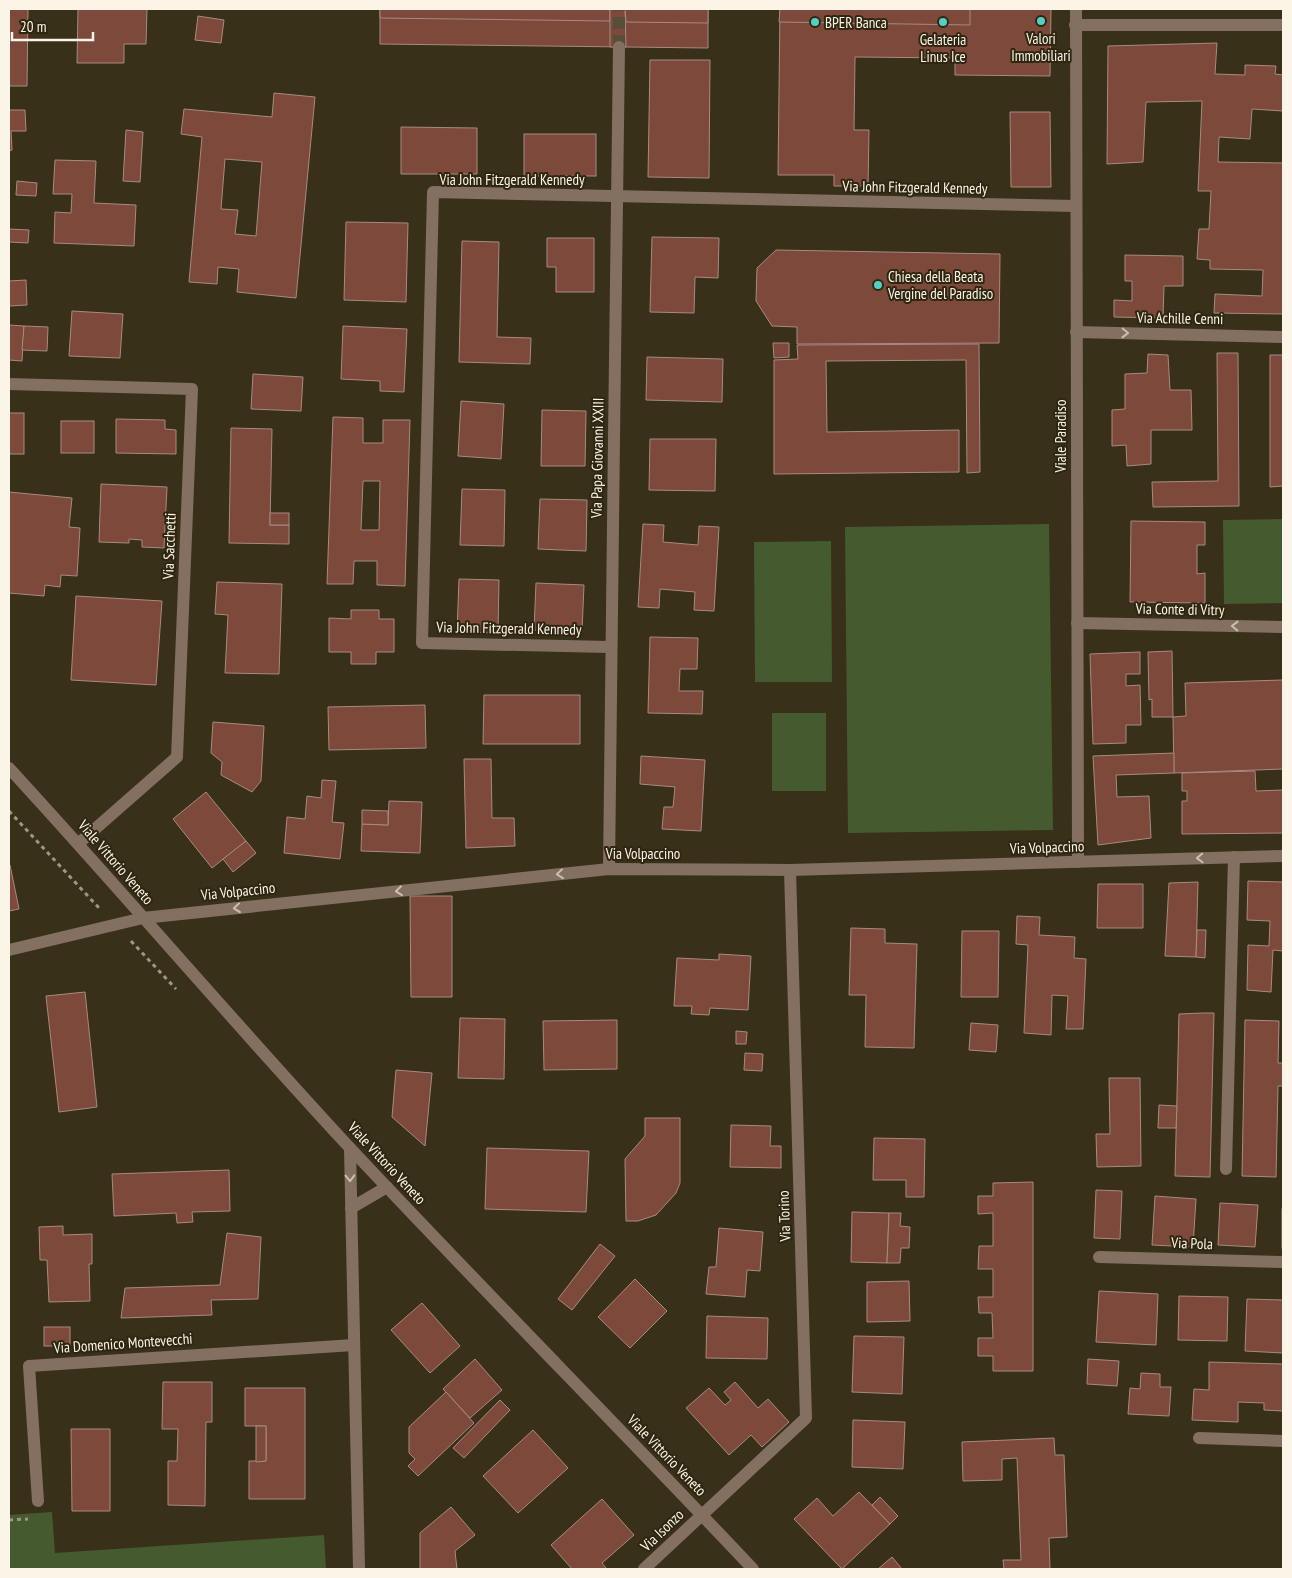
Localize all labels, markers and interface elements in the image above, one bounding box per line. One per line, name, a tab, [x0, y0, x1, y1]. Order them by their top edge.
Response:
scale bar	[12, 10, 94, 42]
place label: BPER Banca	[825, 13, 887, 32]
marker: Valori Immobiliari	[1035, 15, 1047, 27]
marker: BPER Banca	[809, 16, 821, 28]
marker: Gelateria Linus Ice	[937, 16, 949, 28]
text: 20 m	[20, 17, 46, 36]
place label: Valori Immobiliari	[1011, 29, 1071, 65]
place label: Gelateria Linus Ice	[920, 30, 966, 66]
street label: Via John Fitzgerald Kennedy	[438, 170, 585, 189]
street label: Via John Fitzgerald Kennedy	[841, 176, 988, 198]
place label: Chiesa della Beata Vergine del Paradiso	[887, 267, 993, 303]
marker: Chiesa della Beata Vergine del Paradiso	[872, 279, 884, 291]
street label: Via Achille Cenni	[1136, 308, 1223, 328]
one-way arrow	[1121, 328, 1129, 339]
street label: Via Papa Giovanni XXIII	[586, 398, 608, 519]
street label: Viale Paradiso	[1051, 400, 1070, 473]
street label: Via Sacchetti	[158, 512, 180, 581]
street label: Via Conte di Vitry	[1134, 599, 1225, 619]
street label: Via John Fitzgerald Kennedy	[435, 617, 582, 639]
one-way arrow	[1230, 621, 1238, 631]
street label: Viale Vittorio Veneto	[73, 815, 158, 908]
street label: Via Volpaccino	[1008, 836, 1085, 858]
street label: Via Volpaccino	[605, 844, 680, 863]
one-way arrow	[1195, 853, 1203, 864]
one-way arrow	[556, 868, 564, 879]
street label: Via Volpaccino	[199, 878, 276, 904]
one-way arrow	[394, 885, 402, 896]
one-way arrow	[233, 902, 241, 913]
street label: Viale Vittorio Veneto	[343, 1117, 430, 1208]
one-way arrow	[345, 1174, 356, 1182]
street label: Via Torino	[774, 1190, 794, 1243]
street label: Via Pola	[1170, 1233, 1213, 1253]
street label: Via Domenico Montevecchi	[52, 1329, 193, 1357]
street label: Viale Vittorio Veneto	[623, 1410, 711, 1500]
street label: Via Isonzo	[636, 1505, 688, 1556]

